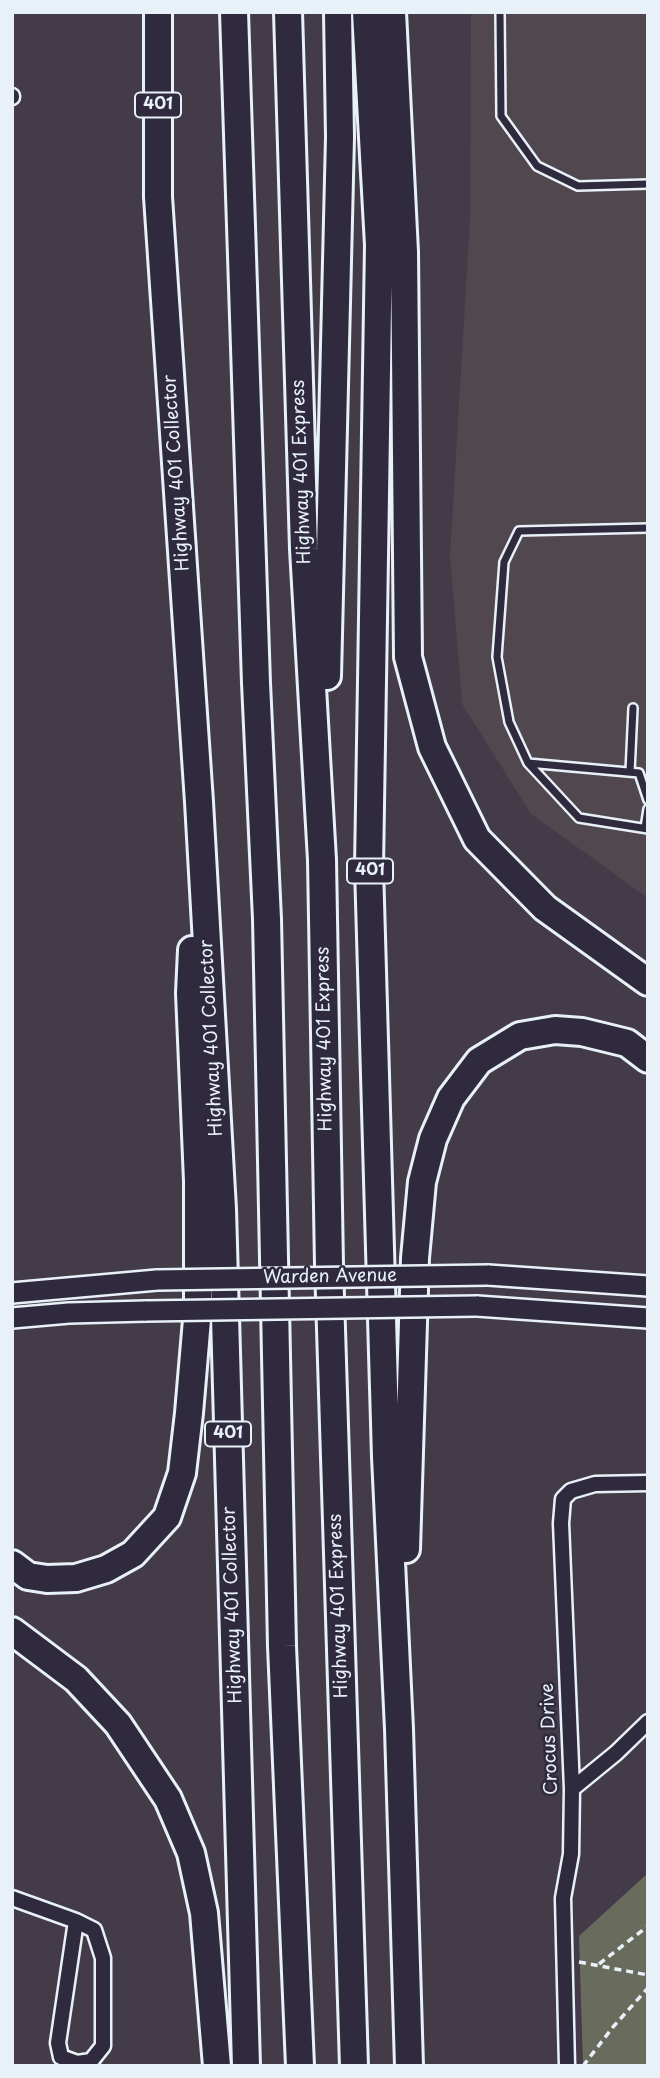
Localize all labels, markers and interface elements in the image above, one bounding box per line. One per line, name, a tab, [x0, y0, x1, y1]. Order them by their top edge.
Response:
road number: 401	[135, 92, 181, 118]
street label: Highway 401 Collector	[159, 374, 195, 572]
street label: Highway 401 Express	[288, 379, 316, 565]
road number: 401	[347, 858, 393, 884]
street label: Highway 401 Collector	[196, 939, 228, 1137]
street label: Highway 401 Express	[313, 946, 337, 1132]
street label: Warden Avenue	[263, 1265, 397, 1289]
road number: 401	[205, 1422, 251, 1446]
street label: Highway 401 Collector	[219, 1506, 247, 1704]
street label: Highway 401 Express	[325, 1513, 353, 1699]
street label: Crocus Drive	[537, 1683, 563, 1795]

